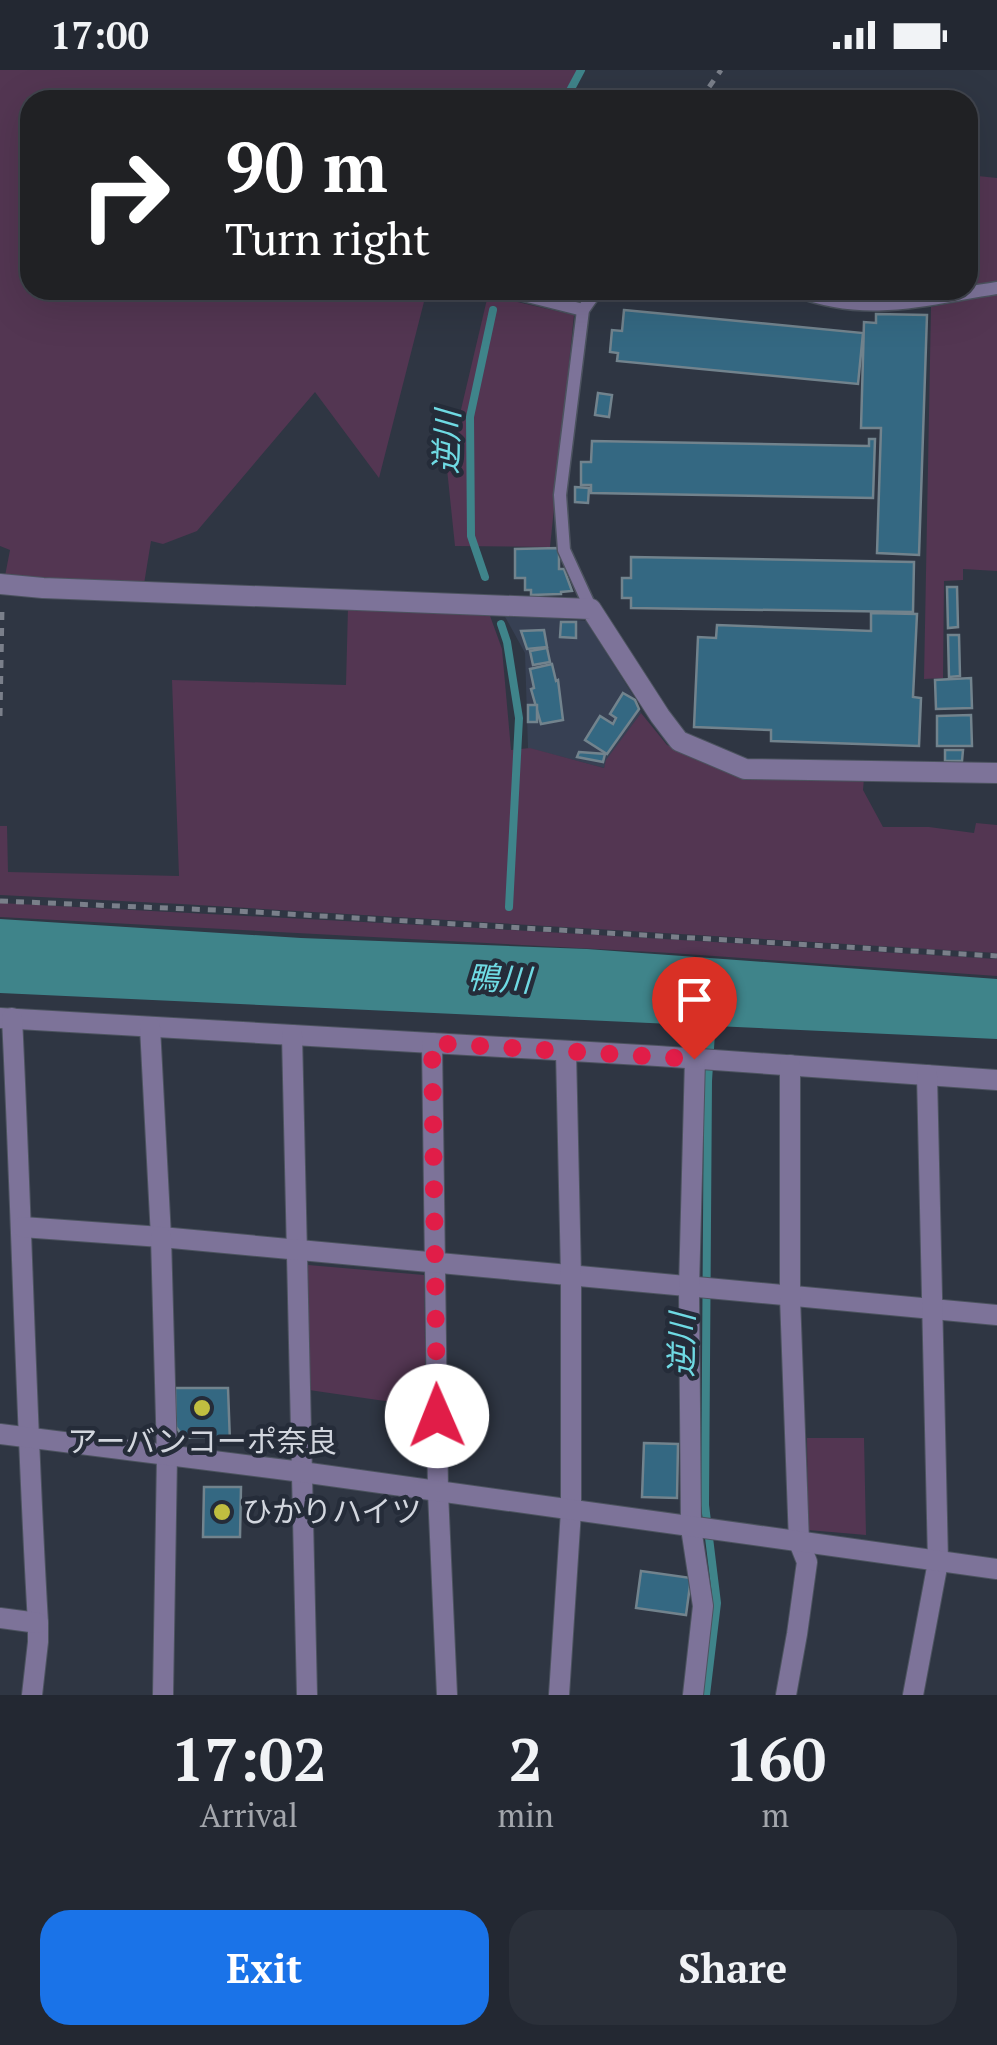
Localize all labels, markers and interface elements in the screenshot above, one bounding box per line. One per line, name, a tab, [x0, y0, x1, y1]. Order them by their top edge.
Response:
text: 17:00	[50, 10, 149, 60]
text: 90 m	[225, 119, 388, 212]
icon: right	[60, 130, 190, 260]
text: Turn right	[225, 208, 430, 268]
water label: 逆川	[424, 406, 468, 475]
water label: 鴨川	[466, 955, 535, 1001]
pin	[652, 957, 737, 1060]
icon: arrive	[667, 972, 722, 1027]
water label: 逆川	[659, 1310, 703, 1377]
position arrow	[385, 1364, 489, 1468]
marker: アーバンコーポ奈良	[191, 1397, 213, 1419]
place label: アーバンコーポ奈良	[67, 1421, 337, 1461]
place label: ひかりハイツ	[242, 1491, 421, 1531]
marker: ひかりハイツ	[211, 1501, 233, 1523]
text: 17:02	[171, 1719, 327, 1798]
text: 2	[509, 1719, 543, 1798]
text: 160	[725, 1719, 826, 1798]
text: Arrival	[200, 1794, 298, 1836]
text: min	[498, 1794, 554, 1836]
text: m	[762, 1794, 789, 1836]
button: Exit	[40, 1910, 489, 2025]
button: Share	[509, 1910, 957, 2025]

